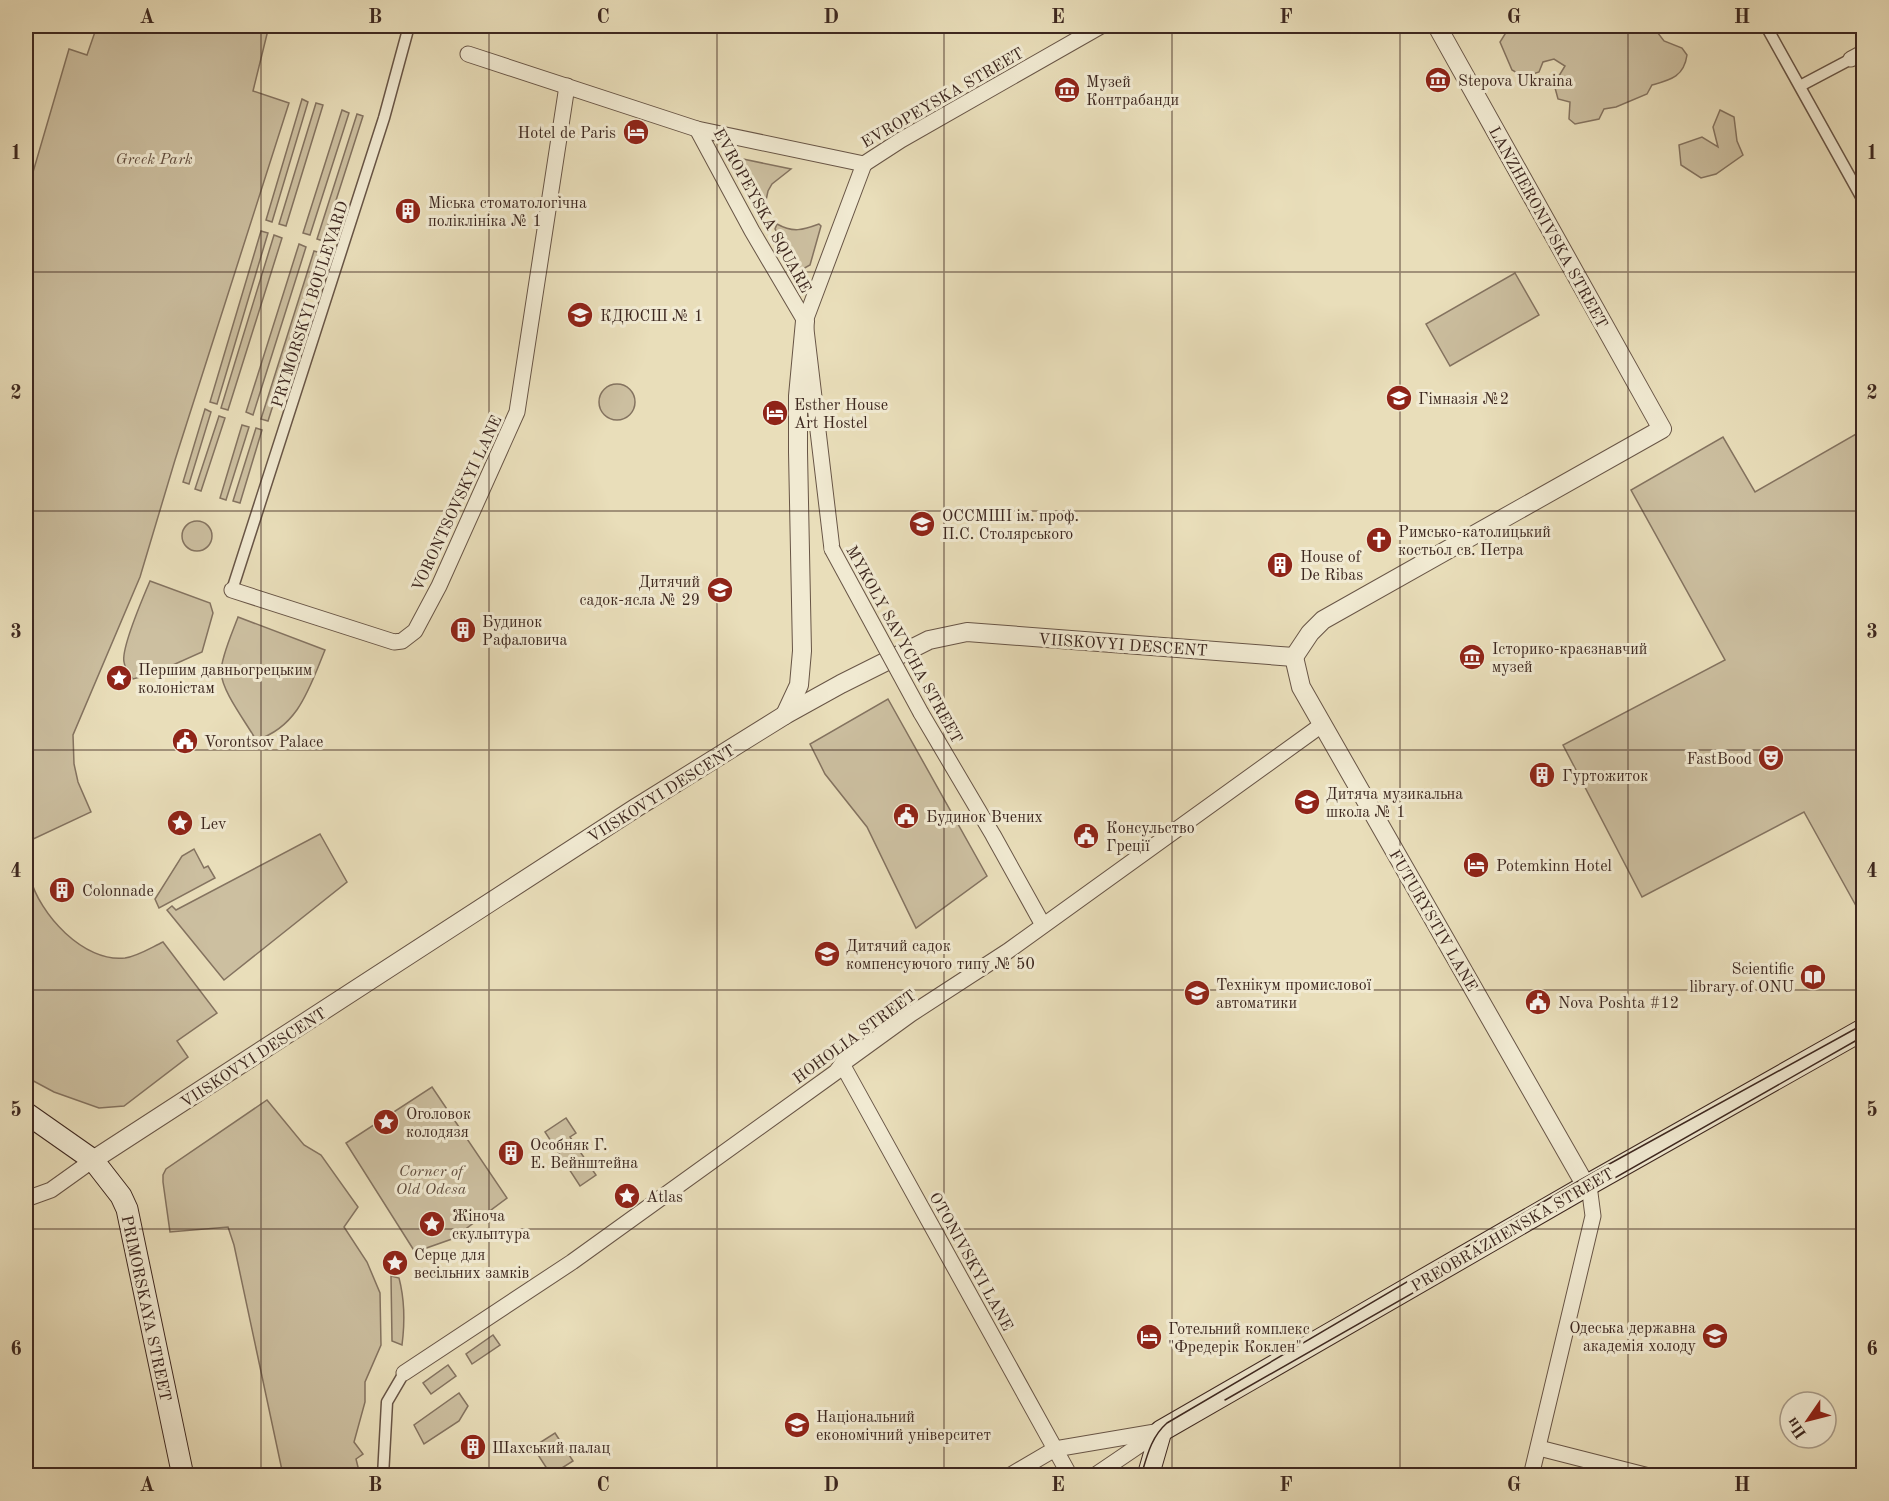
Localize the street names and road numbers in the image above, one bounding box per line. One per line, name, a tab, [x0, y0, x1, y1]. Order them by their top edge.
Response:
street label: EVROPEYSKA STREET	[859, 46, 1027, 152]
street label: LANZHERONIVSKA STREET	[1485, 124, 1610, 332]
street label: EVROPEYSKA SQUARE	[709, 126, 813, 296]
street label: PRYMORSKYI BOULEVARD	[270, 199, 352, 410]
street label: VORONTSOVSKYI LANE	[410, 414, 506, 594]
street label: MYKOLY SAVYCHA STREET	[842, 544, 964, 746]
street label: VIISKOVYI DESCENT	[1038, 632, 1208, 660]
street label: VIISKOVYI DESCENT	[586, 743, 738, 847]
street label: FUTURYSTIV LANE	[1385, 848, 1479, 994]
street label: HOHOLIA STREET	[791, 988, 920, 1087]
street label: VIISKOVYI DESCENT	[178, 1006, 330, 1112]
street label: PREOBRAZHENSKA STREET	[1409, 1166, 1617, 1295]
street label: OTONIVSKYI LANE	[926, 1190, 1015, 1334]
street label: PRIMORSKAYA STREET	[117, 1214, 173, 1403]

